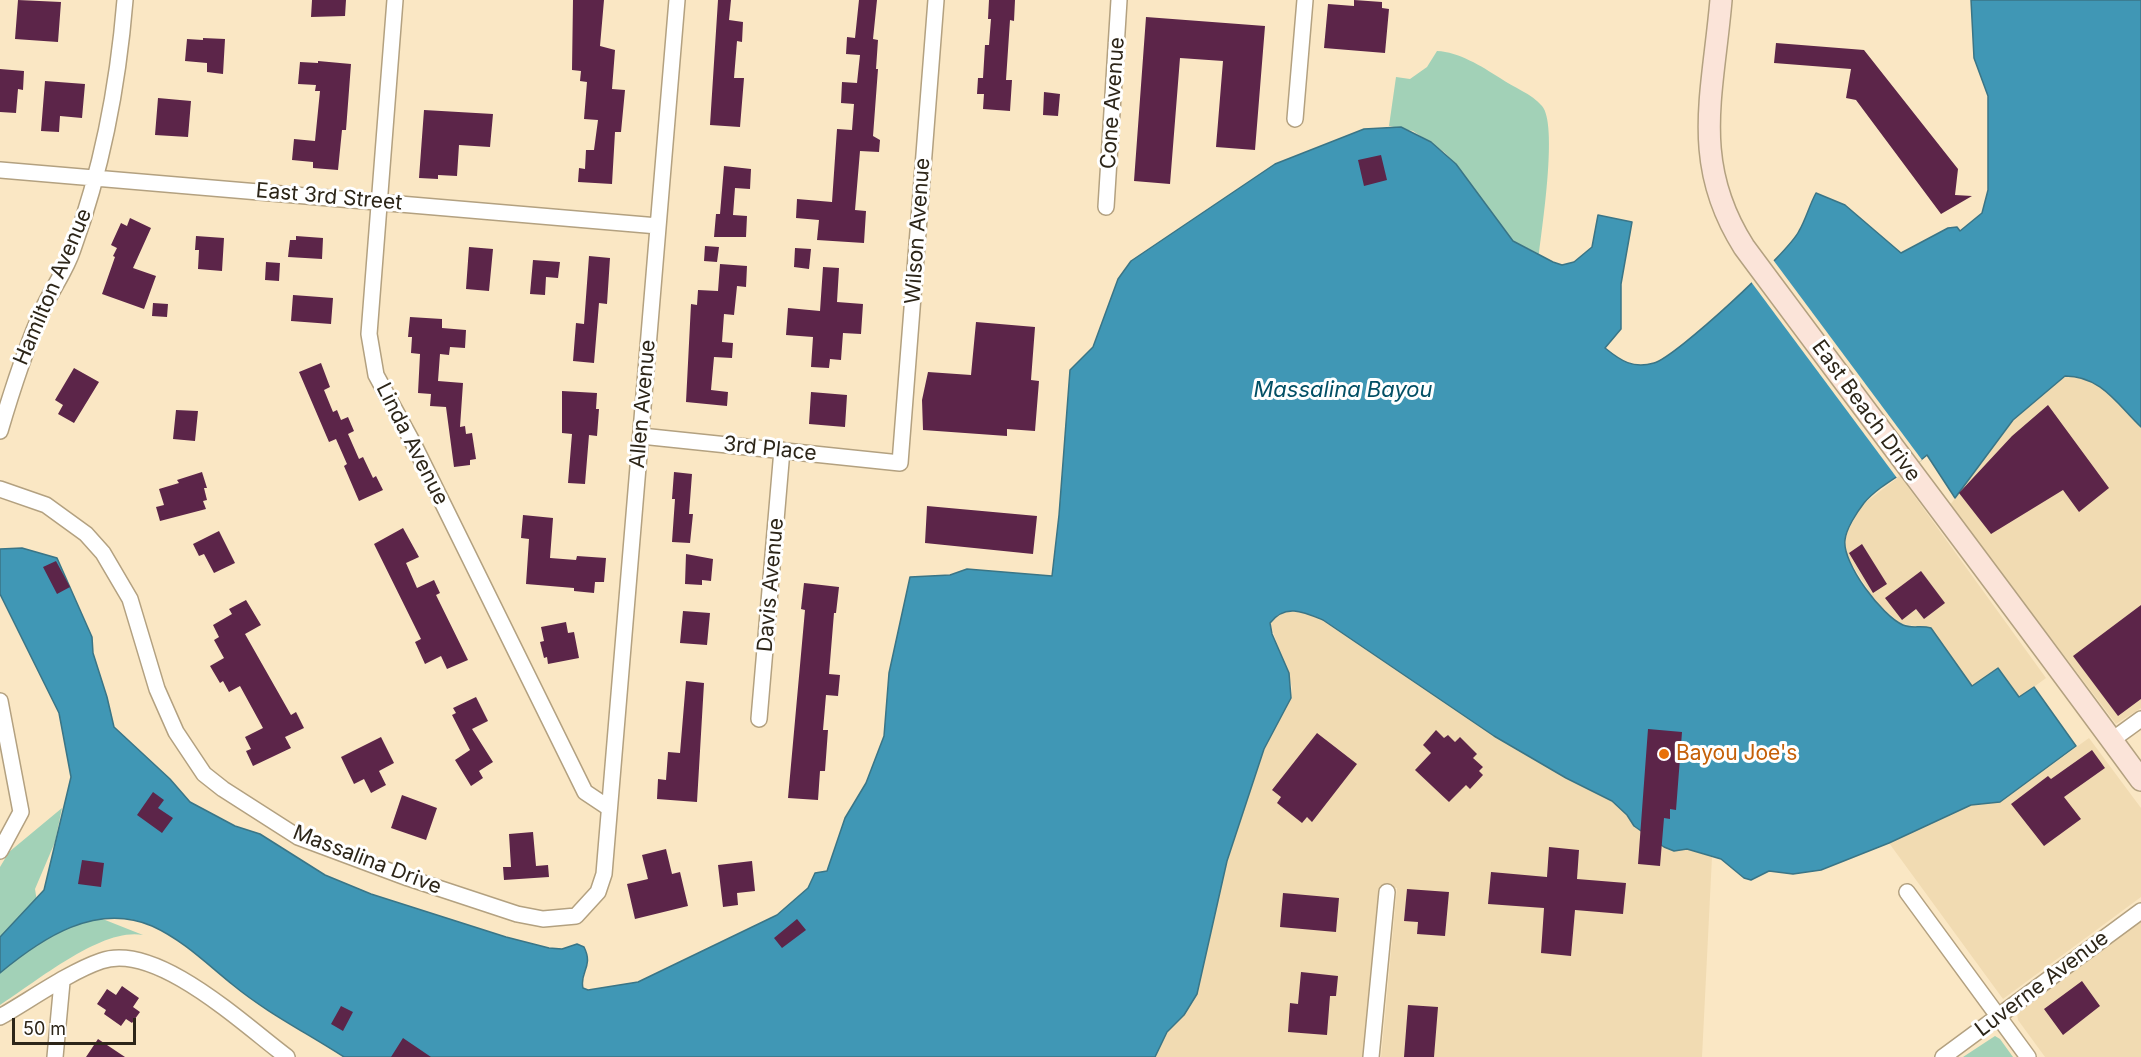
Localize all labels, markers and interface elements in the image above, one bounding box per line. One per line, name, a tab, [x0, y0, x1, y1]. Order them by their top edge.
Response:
street label: Cone Avenue	[1096, 36, 1130, 170]
street label: Wilson Avenue	[900, 157, 936, 305]
street label: East 3rd Street	[255, 178, 403, 216]
street label: Hamilton Avenue	[9, 205, 97, 369]
street label: East Beach Drive	[1806, 335, 1926, 487]
street label: Allen Avenue	[625, 339, 661, 469]
water label: Massalina Bayou	[1253, 377, 1433, 403]
street label: Linda Avenue	[370, 379, 454, 509]
street label: 3rd Place	[722, 432, 818, 466]
street label: Davis Avenue	[753, 517, 789, 653]
place label: Bayou Joe's	[1676, 741, 1797, 767]
marker: Bayou Joe's	[1657, 747, 1671, 761]
street label: Massalina Drive	[289, 820, 445, 900]
street label: Luverne Avenue	[1970, 926, 2114, 1042]
scale bar	[15, 1006, 140, 1044]
text: 50 m	[23, 1018, 66, 1039]

